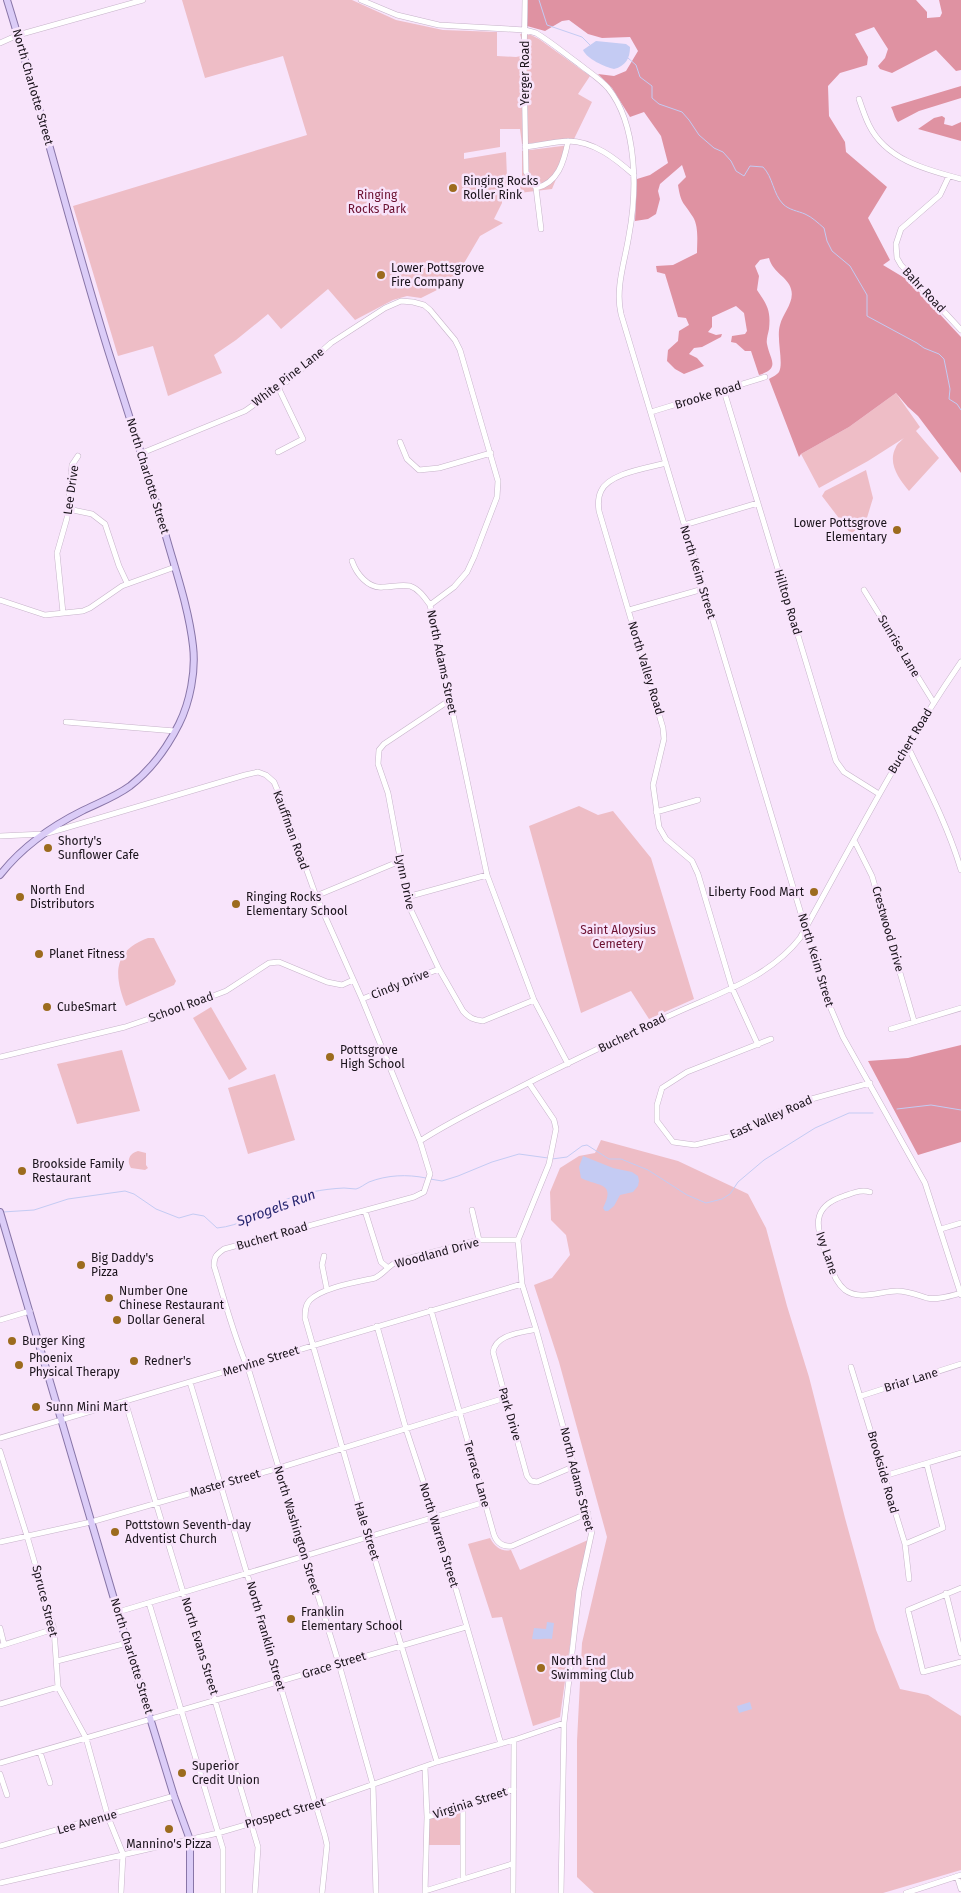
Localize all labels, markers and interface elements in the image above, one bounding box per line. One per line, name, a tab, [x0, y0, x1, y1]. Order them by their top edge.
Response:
street label: North Charlotte Street	[10, 27, 57, 147]
street label: Yerger Road	[518, 41, 532, 105]
place label: Ringing Rocks Roller Rink	[463, 174, 539, 202]
marker: Ringing Rocks Roller Rink	[447, 182, 459, 194]
park label: Ringing Rocks Park	[348, 188, 407, 216]
place label: Lower Pottsgrove Fire Company	[391, 261, 484, 289]
street label: Bahr Road	[900, 265, 948, 315]
marker: Lower Pottsgrove Fire Company	[375, 269, 387, 281]
street label: White Pine Lane	[249, 345, 327, 409]
street label: Brooke Road	[673, 378, 743, 412]
street label: North Charlotte Street	[124, 416, 172, 536]
street label: Lee Drive	[61, 464, 81, 516]
place label: Lower Pottsgrove Elementary	[794, 516, 887, 544]
street label: North Keim Street	[677, 523, 719, 621]
marker: Lower Pottsgrove Elementary	[891, 524, 903, 536]
street label: Hilltop Road	[771, 568, 805, 636]
street label: North Adams Street	[424, 608, 460, 716]
street label: Sunrise Lane	[875, 612, 923, 680]
street label: North Valley Road	[625, 619, 667, 717]
street label: Buchert Road	[885, 706, 935, 776]
street label: Kauffman Road	[270, 788, 312, 872]
place label: Shorty's Sunflower Cafe	[58, 834, 139, 862]
marker: Shorty's Sunflower Cafe	[42, 842, 54, 854]
street label: Lynn Drive	[392, 853, 418, 911]
place label: North End Distributors	[30, 883, 95, 911]
place label: Liberty Food Mart	[708, 885, 805, 899]
street label: Crestwood Drive	[869, 885, 907, 973]
marker: Liberty Food Mart	[808, 886, 820, 898]
place label: Ringing Rocks Elementary School	[246, 890, 348, 918]
marker: North End Distributors	[14, 891, 26, 903]
marker: Ringing Rocks Elementary School	[230, 898, 242, 910]
street label: North Keim Street	[795, 911, 837, 1009]
park label: Saint Aloysius Cemetery	[580, 923, 656, 951]
place label: Planet Fitness	[49, 947, 125, 961]
marker: Planet Fitness	[33, 948, 45, 960]
street label: Cindy Drive	[369, 966, 431, 1002]
street label: School Road	[147, 989, 215, 1025]
place label: CubeSmart	[57, 1000, 117, 1014]
marker: CubeSmart	[41, 1001, 53, 1013]
street label: Buchert Road	[596, 1011, 668, 1055]
place label: Pottsgrove High School	[340, 1043, 405, 1071]
marker: Pottsgrove High School	[324, 1051, 336, 1063]
street label: East Valley Road	[728, 1093, 814, 1141]
place label: Brookside Family Restaurant	[32, 1157, 124, 1185]
marker: Brookside Family Restaurant	[16, 1165, 28, 1177]
water label: Sprogels Run	[233, 1186, 318, 1230]
street label: Buchert Road	[235, 1219, 309, 1253]
street label: Ivy Lane	[813, 1230, 841, 1276]
street label: Woodland Drive	[393, 1235, 481, 1271]
place label: Big Daddy's Pizza	[91, 1251, 154, 1279]
marker: Big Daddy's Pizza	[75, 1259, 87, 1271]
place label: Number One Chinese Restaurant	[119, 1284, 225, 1312]
marker: Number One Chinese Restaurant	[103, 1292, 115, 1304]
place label: Dollar General	[127, 1313, 205, 1327]
marker: Dollar General	[111, 1314, 123, 1326]
place label: Burger King	[22, 1334, 86, 1348]
marker: Burger King	[6, 1335, 18, 1347]
street label: Mervine Street	[221, 1343, 302, 1379]
place label: Phoenix Physical Therapy	[29, 1351, 120, 1379]
place label: Redner's	[144, 1354, 192, 1368]
marker: Redner's	[128, 1355, 140, 1367]
marker: Phoenix Physical Therapy	[13, 1359, 25, 1371]
street label: Briar Lane	[882, 1365, 940, 1395]
street label: Park Drive	[496, 1386, 524, 1442]
place label: Sunn Mini Mart	[46, 1400, 129, 1414]
marker: Sunn Mini Mart	[30, 1401, 42, 1413]
street label: North Adams Street	[557, 1426, 597, 1533]
street label: Brookside Road	[865, 1429, 901, 1515]
street label: Terrace Lane	[461, 1439, 493, 1509]
street label: North Washington Street	[271, 1464, 323, 1597]
street label: Master Street	[188, 1466, 262, 1500]
street label: North Warren Street	[416, 1481, 462, 1590]
street label: Hale Street	[351, 1500, 383, 1563]
place label: Pottstown Seventh-day Adventist Church	[125, 1518, 251, 1546]
marker: Pottstown Seventh-day Adventist Church	[109, 1526, 121, 1538]
street label: Spruce Street	[29, 1564, 61, 1639]
street label: North Franklin Street	[244, 1580, 289, 1693]
street label: North Charlotte Street	[108, 1596, 156, 1716]
street label: North Evans Street	[179, 1596, 222, 1697]
place label: Franklin Elementary School	[301, 1605, 403, 1633]
marker: Franklin Elementary School	[285, 1613, 297, 1625]
street label: Grace Street	[300, 1648, 368, 1681]
place label: North End Swimming Club	[551, 1654, 634, 1682]
marker: North End Swimming Club	[535, 1662, 547, 1674]
place label: Superior Credit Union	[192, 1759, 260, 1787]
marker: Superior Credit Union	[176, 1767, 188, 1779]
street label: Virginia Street	[431, 1784, 509, 1822]
street label: Prospect Street	[243, 1795, 328, 1831]
street label: Lee Avenue	[55, 1807, 119, 1837]
marker: Mannino's Pizza	[163, 1823, 175, 1835]
place label: Mannino's Pizza	[126, 1837, 212, 1851]

